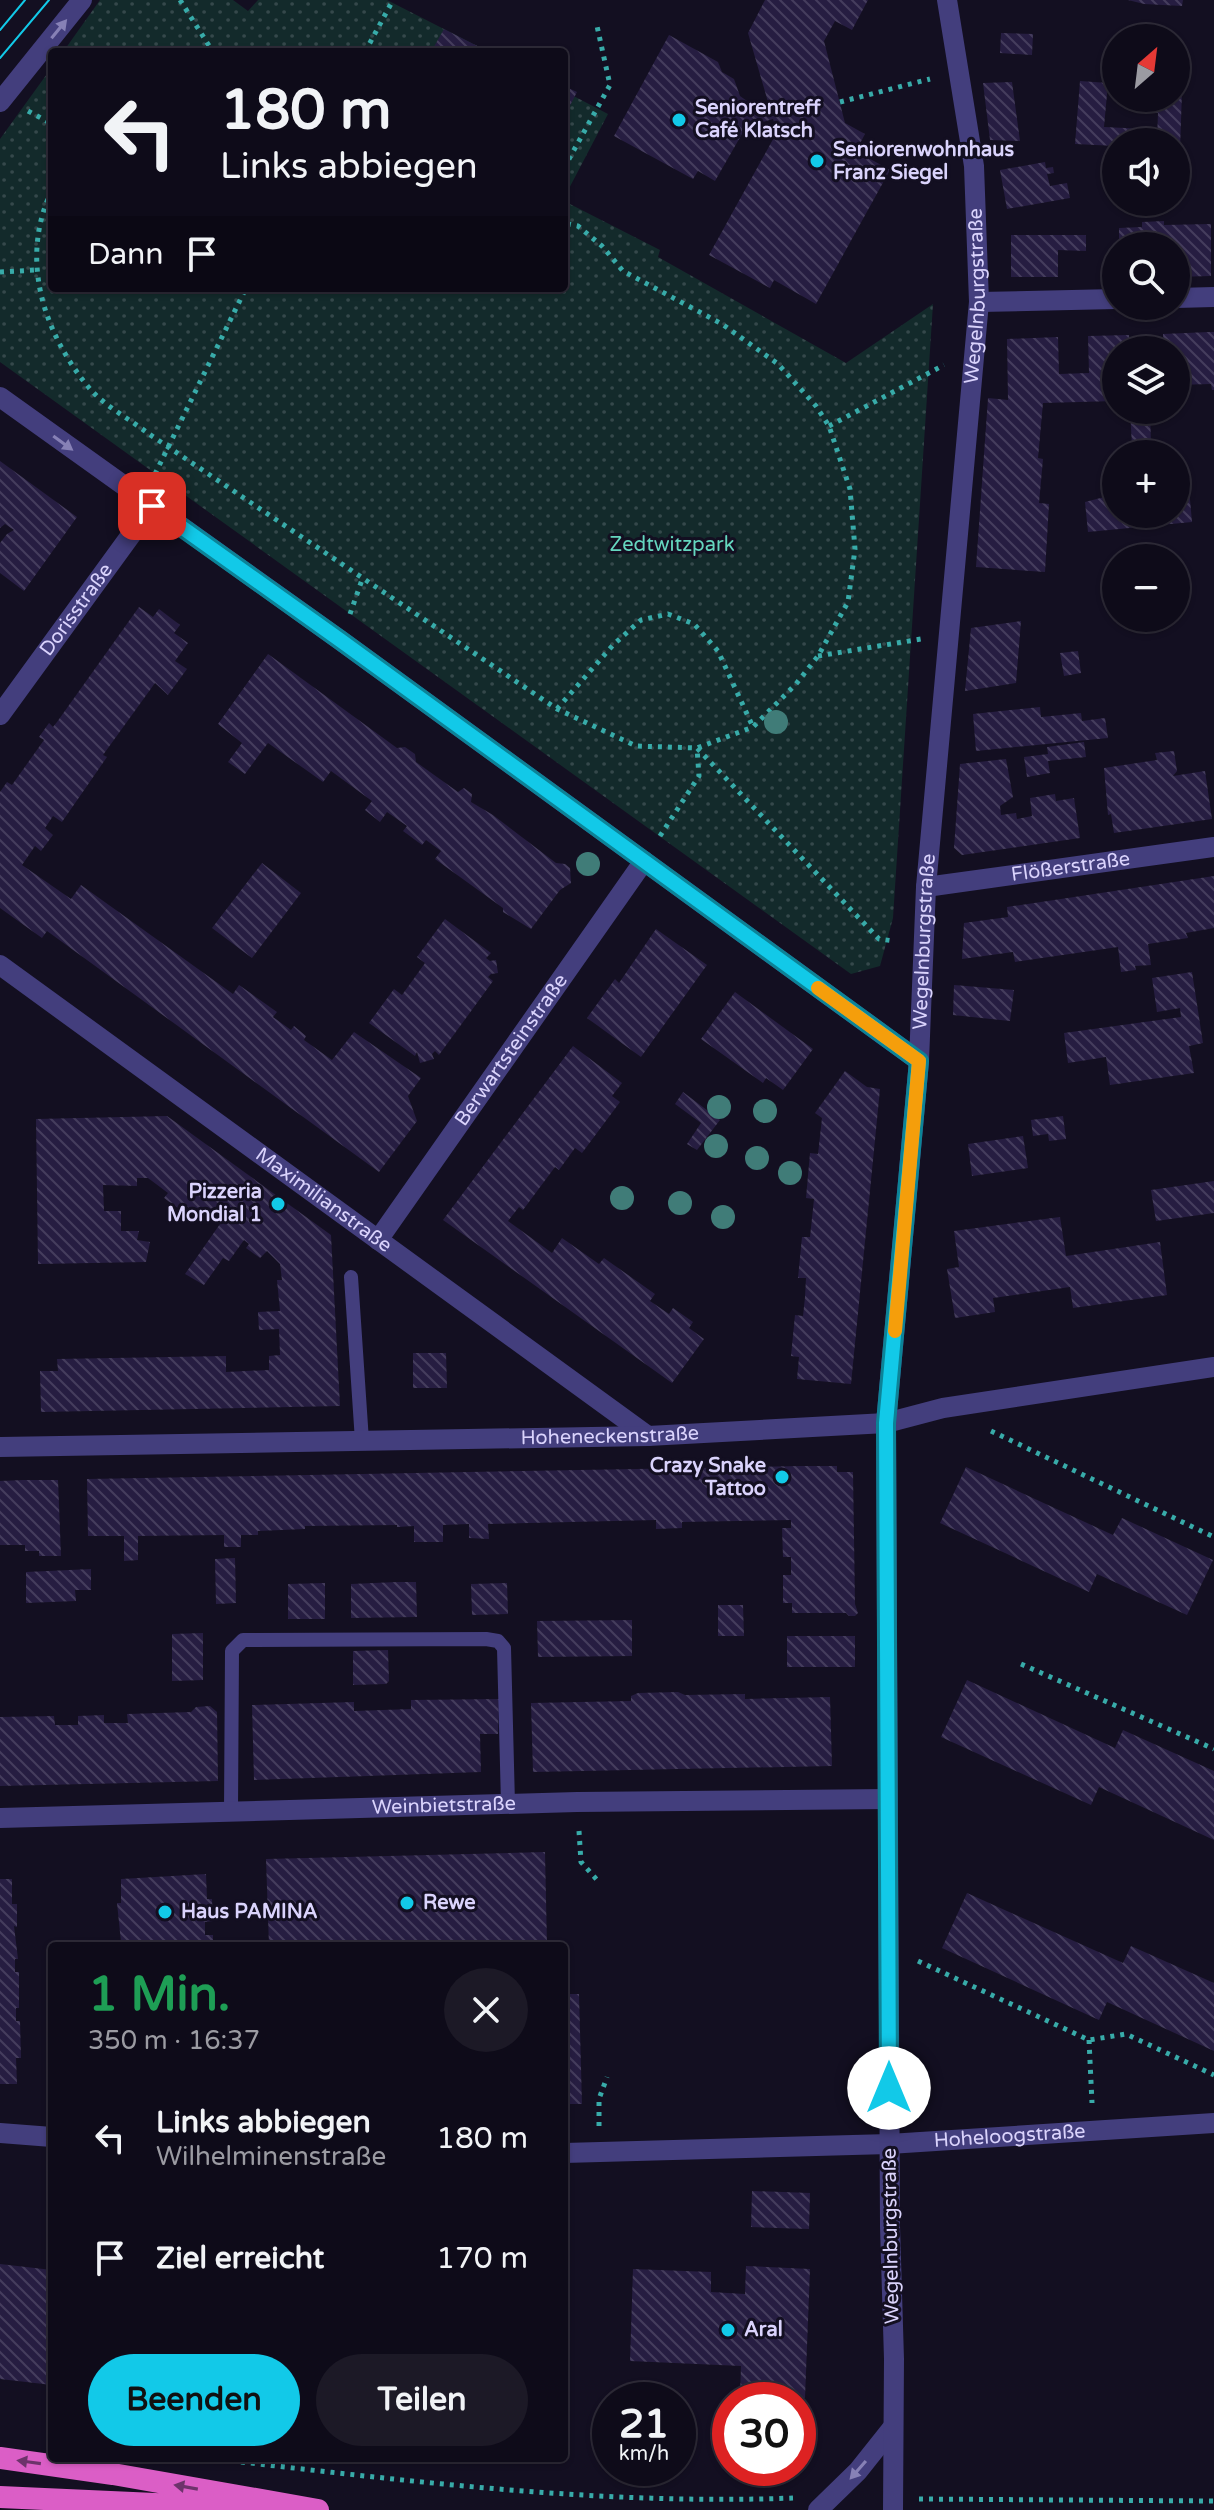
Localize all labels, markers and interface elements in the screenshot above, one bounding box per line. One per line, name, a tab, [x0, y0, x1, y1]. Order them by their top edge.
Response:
one-way arrow	[50, 19, 66, 39]
north arrow	[1102, 24, 1190, 112]
map controls	[1102, 24, 1190, 632]
text: 180 m	[220, 77, 391, 144]
icon: left	[88, 80, 192, 184]
place label: Seniorentreff Café Klatsch	[695, 96, 821, 143]
marker: Seniorentreff Café Klatsch	[670, 111, 688, 129]
button: sound	[1102, 128, 1190, 216]
place label: Seniorenwohnhaus Franz Siegel	[833, 138, 1014, 185]
text: Links abbiegen	[220, 145, 478, 188]
marker: Seniorenwohnhaus Franz Siegel	[808, 152, 826, 170]
street label: Wegelnburgstraße	[960, 208, 991, 385]
icon: arrive	[180, 232, 224, 276]
button: search	[1102, 232, 1190, 320]
text: Dann	[88, 236, 164, 273]
button: layers	[1102, 336, 1190, 424]
one-way arrow	[53, 434, 74, 450]
button: +	[1102, 440, 1190, 528]
pin	[118, 472, 186, 540]
icon: arrive	[130, 484, 174, 528]
park label: Zedtwitzpark	[609, 533, 735, 557]
button: −	[1102, 544, 1190, 632]
street label: Dorisstraße	[35, 559, 118, 661]
street label: Flößerstraße	[1010, 847, 1132, 887]
street label: Wegelnburgstraße	[908, 853, 941, 1030]
street label: Berwartsteinstraße	[450, 969, 573, 1131]
street label: Maximilianstraße	[251, 1143, 396, 1258]
place label: Pizzeria Mondial 1	[167, 1180, 262, 1227]
marker: Pizzeria Mondial 1	[269, 1195, 287, 1213]
street label: Hoheneckenstraße	[520, 1421, 700, 1450]
place label: Crazy Snake Tattoo	[650, 1454, 766, 1501]
marker: Crazy Snake Tattoo	[773, 1468, 791, 1486]
street label: Weinbietstraße	[372, 1792, 516, 1820]
place label: Rewe	[423, 1891, 475, 1915]
marker: Rewe	[398, 1894, 416, 1912]
place label: Haus PAMINA	[181, 1900, 318, 1924]
marker: Haus PAMINA	[156, 1903, 174, 1921]
text: 1 Min.	[88, 1966, 230, 2024]
button: close	[444, 1968, 528, 2052]
text: 350 m · 16:37	[88, 2025, 260, 2056]
position arrow	[847, 2046, 931, 2130]
text: Links abbiegen	[156, 2104, 371, 2141]
icon: left	[88, 2116, 132, 2160]
street label: Hoheloogstraße	[933, 2119, 1086, 2153]
text: 180 m	[436, 2120, 528, 2157]
text: Wilhelminenstraße	[156, 2141, 386, 2172]
street label: Wegelnburgstraße	[877, 2148, 905, 2324]
icon: arrive	[88, 2236, 132, 2280]
text: Ziel erreicht	[156, 2240, 324, 2277]
text: 170 m	[436, 2240, 528, 2277]
place label: Aral	[744, 2318, 783, 2342]
marker: Aral	[719, 2321, 737, 2339]
button: Beenden	[88, 2354, 300, 2446]
button: Teilen	[316, 2354, 528, 2446]
speed limit sign: 30	[712, 2382, 816, 2486]
text: 21	[619, 2400, 669, 2448]
text: km/h	[619, 2442, 669, 2466]
one-way arrow	[16, 2455, 41, 2468]
one-way arrow	[849, 2461, 867, 2480]
one-way arrow	[174, 2480, 199, 2492]

